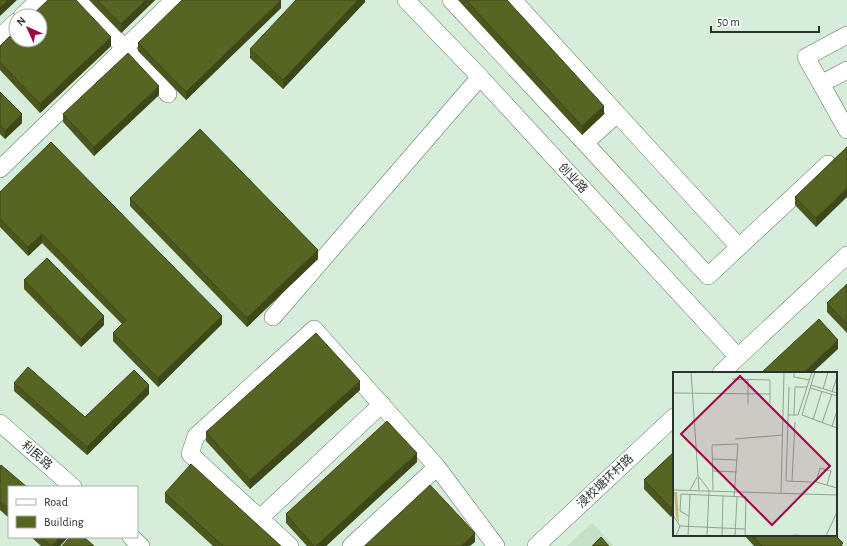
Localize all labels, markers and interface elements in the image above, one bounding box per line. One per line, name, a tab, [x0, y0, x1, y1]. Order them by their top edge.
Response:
north arrow	[8, 8, 48, 48]
scale bar	[711, 8, 819, 34]
text: N	[15, 15, 28, 28]
text: 50 m	[717, 16, 740, 28]
street label: 创业路	[556, 160, 590, 195]
inset map	[673, 372, 837, 536]
street label: 利民路	[19, 438, 55, 471]
street label: 浸校塘环村路	[574, 451, 635, 510]
legend	[8, 486, 138, 538]
text: Road	[44, 496, 68, 508]
text: Building	[44, 516, 84, 528]

